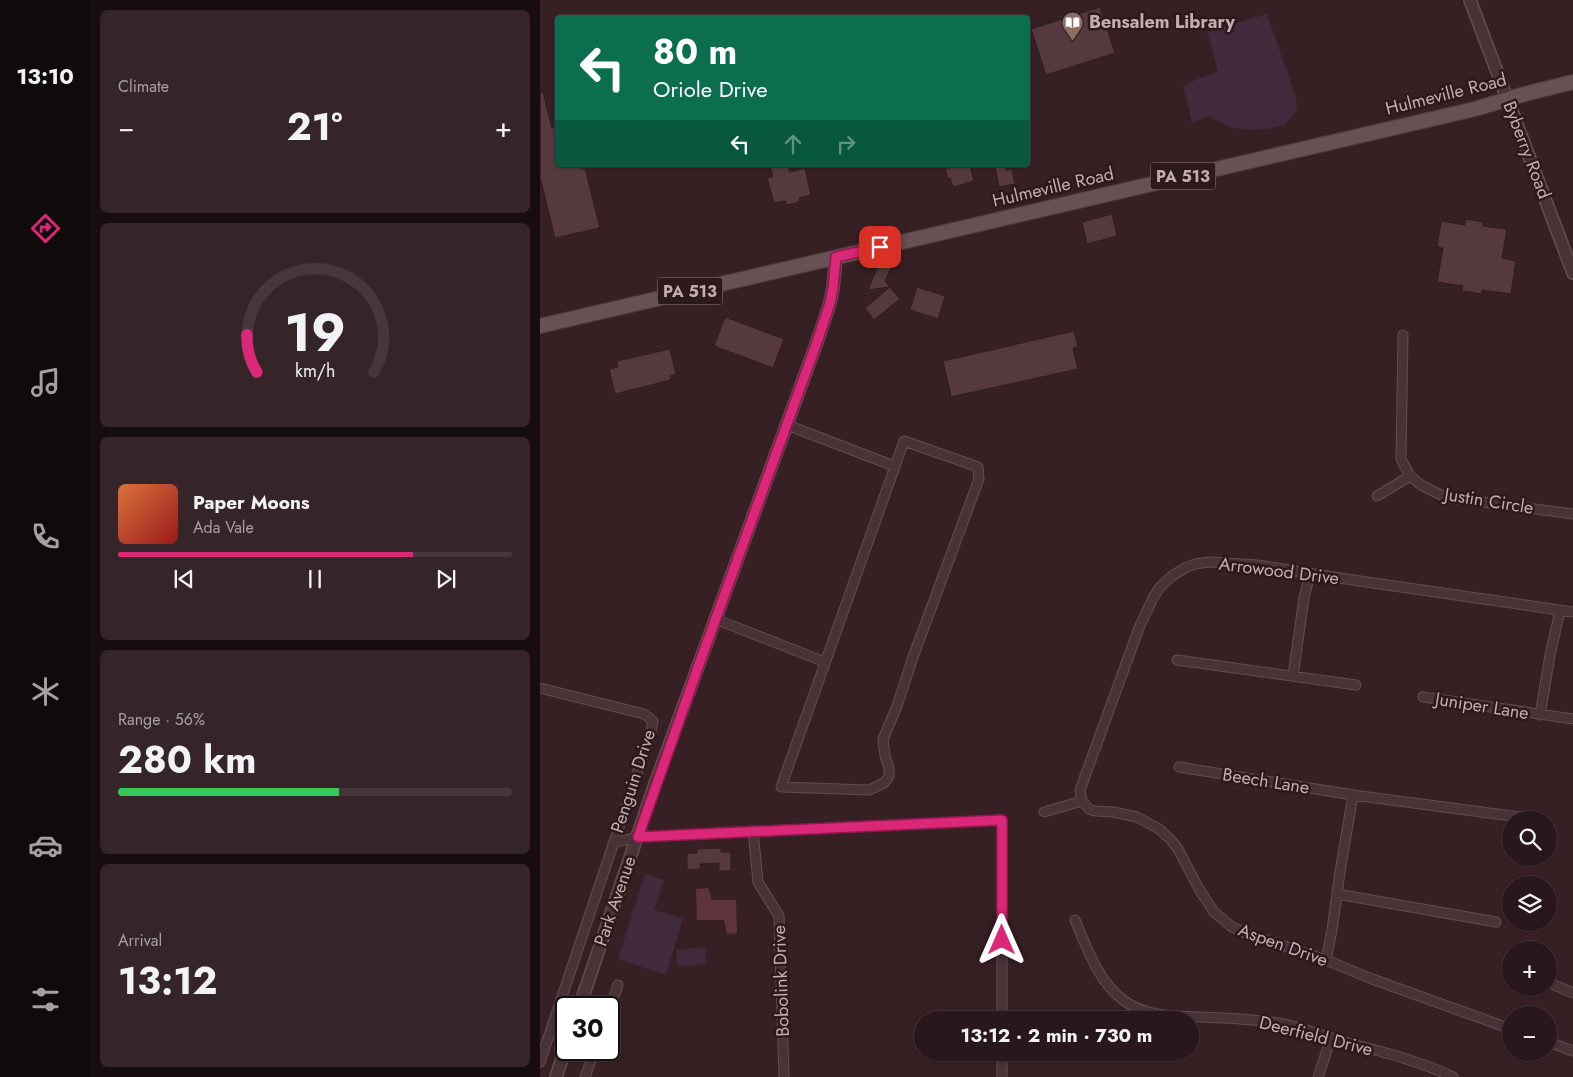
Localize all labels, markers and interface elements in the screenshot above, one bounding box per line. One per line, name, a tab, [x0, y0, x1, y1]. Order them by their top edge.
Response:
place label: Bensalem Library	[1089, 9, 1235, 35]
library icon: Bensalem Library	[1061, 10, 1085, 41]
text: 80 m	[653, 27, 737, 77]
icon: left	[570, 35, 635, 100]
text: 13:10	[16, 60, 74, 92]
street label: Hulmeville Road	[1383, 66, 1509, 122]
text: Oriole Drive	[653, 73, 768, 105]
text: Climate	[118, 75, 169, 98]
street label: Byberry Road	[1496, 97, 1558, 203]
text: 21°	[287, 99, 342, 154]
text: −	[118, 107, 135, 148]
text: +	[495, 107, 512, 148]
icon: left	[726, 130, 754, 158]
icon: ahead	[779, 130, 807, 158]
icon: right	[832, 130, 860, 158]
street label: Hulmeville Road	[990, 160, 1116, 214]
road number: PA 513	[1150, 162, 1216, 190]
icon: directions	[28, 211, 63, 246]
pin	[859, 226, 901, 268]
icon: arrive	[866, 233, 894, 261]
road number: PA 513	[658, 278, 722, 304]
text: 19	[284, 295, 346, 371]
text: km/h	[295, 358, 335, 384]
icon: music	[28, 365, 63, 400]
street label: Justin Circle	[1441, 481, 1535, 521]
text: Paper Moons	[193, 489, 310, 516]
text: Ada Vale	[193, 516, 254, 539]
icon: phone	[28, 519, 63, 554]
street label: Arrowood Drive	[1217, 551, 1341, 591]
icon: previous	[170, 565, 198, 593]
icon: pause	[301, 565, 329, 593]
icon: next	[432, 565, 460, 593]
icon: climate	[28, 674, 63, 709]
street label: Juniper Lane	[1431, 685, 1531, 726]
text: Range · 56%	[118, 708, 205, 731]
street label: Penguin Drive	[604, 726, 662, 836]
text: 280 km	[118, 732, 256, 787]
street label: Beech Lane	[1221, 761, 1311, 801]
map controls	[1502, 811, 1557, 1061]
button: search	[1502, 811, 1557, 866]
icon: car	[28, 828, 63, 863]
street label: Park Avenue	[587, 853, 643, 949]
button: layers	[1502, 876, 1557, 931]
position arrow	[975, 913, 1027, 965]
street label: Aspen Drive	[1235, 917, 1331, 973]
street label: Bobolink Drive	[766, 925, 796, 1037]
text: Arrival	[118, 929, 162, 952]
button: +	[1502, 941, 1557, 996]
text: 13:12	[118, 953, 217, 1008]
icon: filters	[28, 982, 63, 1017]
speed limit sign: 30	[555, 996, 620, 1061]
button: −	[1502, 1006, 1557, 1061]
street label: Deerfield Drive	[1257, 1009, 1375, 1063]
text: 13:12 · 2 min · 730 m	[961, 1022, 1152, 1049]

